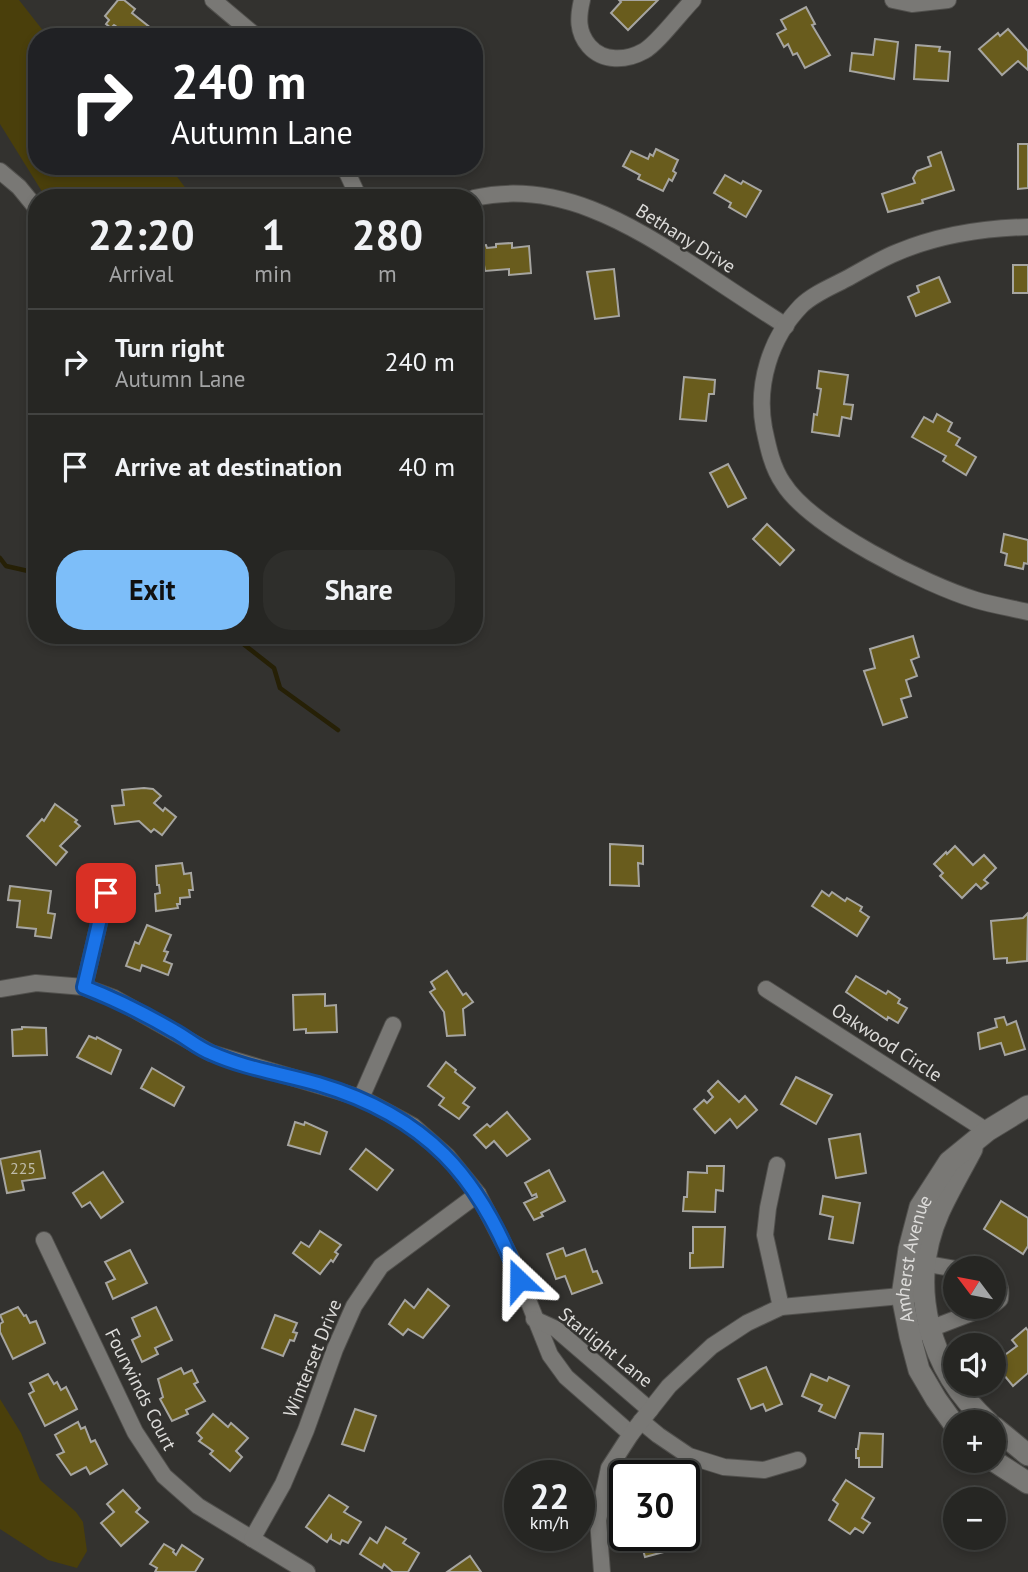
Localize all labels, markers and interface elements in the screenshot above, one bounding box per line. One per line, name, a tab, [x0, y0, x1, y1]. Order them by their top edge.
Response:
text: 240 m	[171, 49, 306, 113]
icon: right	[56, 56, 147, 147]
text: Autumn Lane	[171, 111, 353, 153]
street label: Bethany Drive	[632, 198, 740, 278]
text: 22:20	[88, 207, 194, 262]
text: 1	[261, 207, 285, 262]
text: 280	[352, 207, 423, 262]
text: Arrival	[109, 259, 173, 288]
text: min	[254, 259, 292, 288]
text: m	[378, 259, 397, 288]
text: Turn right	[115, 331, 224, 364]
icon: right	[56, 343, 94, 381]
text: 240 m	[384, 345, 455, 378]
text: Autumn Lane	[115, 364, 246, 393]
icon: arrive	[56, 448, 94, 486]
text: Arrive at destination	[115, 450, 342, 483]
text: 40 m	[399, 450, 455, 483]
button: Exit	[56, 550, 249, 630]
button: Share	[263, 550, 455, 630]
pin	[76, 863, 136, 923]
icon: arrive	[87, 874, 125, 912]
street label: Oakwood Circle	[827, 997, 947, 1087]
house number: 225	[10, 1158, 36, 1178]
street label: Amherst Avenue	[890, 1190, 937, 1325]
position arrow	[482, 1243, 556, 1317]
north arrow	[943, 1256, 1006, 1320]
map controls	[943, 1256, 1006, 1550]
street label: Winterset Drive	[277, 1295, 347, 1421]
street label: Starlight Lane	[554, 1302, 658, 1392]
street label: Fourwinds Court	[100, 1324, 182, 1454]
button: sound	[943, 1333, 1006, 1396]
button: +	[943, 1410, 1006, 1473]
speed limit sign: 30	[609, 1460, 700, 1551]
text: 22	[530, 1473, 569, 1519]
button: −	[943, 1487, 1006, 1550]
text: km/h	[530, 1511, 569, 1534]

